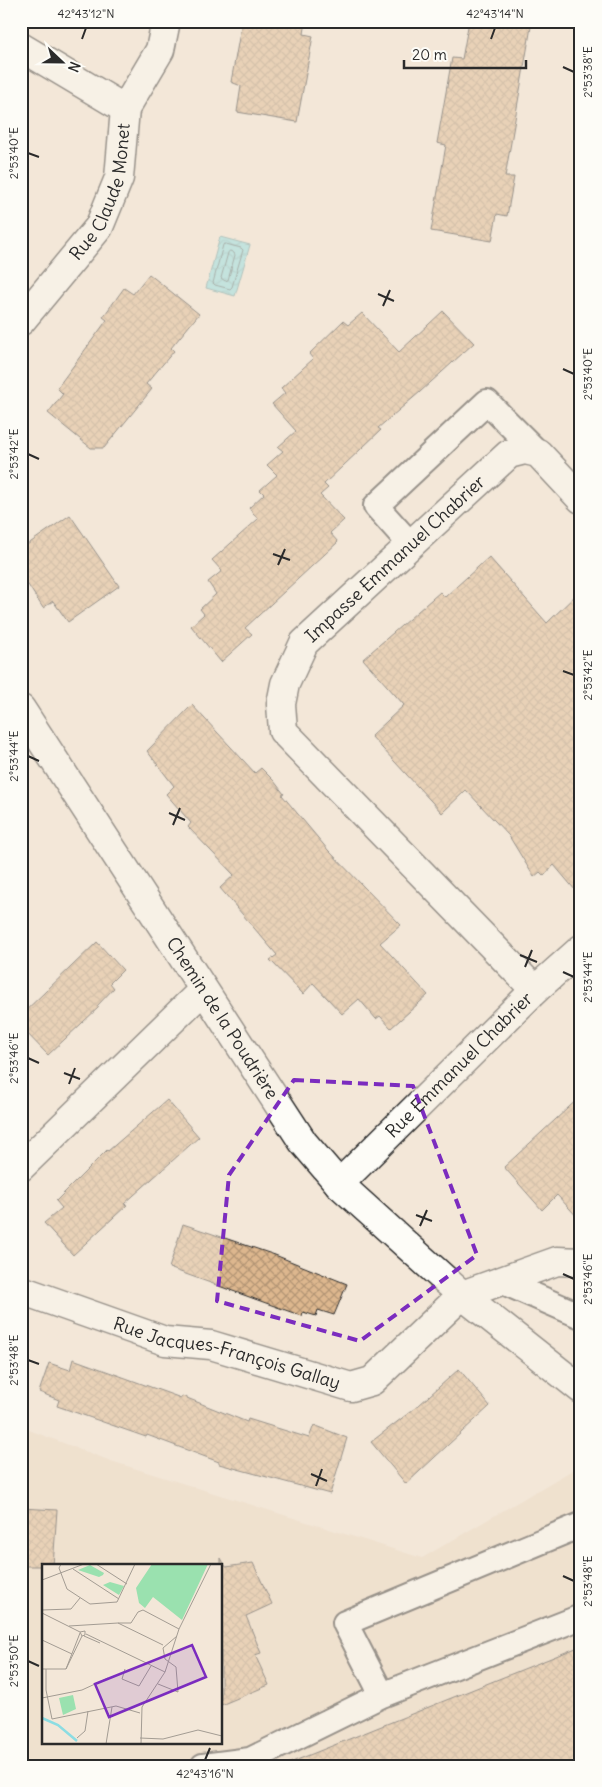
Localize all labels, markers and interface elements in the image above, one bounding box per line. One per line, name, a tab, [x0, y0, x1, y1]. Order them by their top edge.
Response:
text: 42°43'12"N	[57, 6, 115, 21]
text: 42°43'14"N	[466, 6, 524, 21]
north arrow	[38, 38, 88, 88]
scale bar	[404, 38, 527, 70]
text: 20 m	[412, 45, 447, 64]
text: 2°53'38"E	[580, 46, 595, 98]
text: N	[64, 59, 84, 75]
street label: Rue Claude Monet	[64, 122, 135, 265]
text: 2°53'40"E	[6, 127, 21, 179]
text: 2°53'40"E	[580, 348, 595, 400]
text: 2°53'42"E	[6, 429, 21, 479]
street label: Impasse Emmanuel Chabrier	[300, 470, 490, 647]
text: 2°53'42"E	[580, 650, 595, 700]
text: 2°53'44"E	[6, 730, 21, 782]
street label: Chemin de la Poudrière	[162, 933, 284, 1103]
text: 2°53'44"E	[580, 951, 595, 1003]
street label: Rue Emmanuel Chabrier	[380, 987, 538, 1143]
text: 2°53'46"E	[6, 1032, 21, 1084]
text: 2°53'46"E	[580, 1253, 595, 1305]
street label: Rue Jacques-François Gallay	[110, 1312, 343, 1394]
text: 2°53'48"E	[6, 1334, 21, 1386]
text: 2°53'48"E	[580, 1555, 595, 1607]
inset map	[42, 1564, 222, 1744]
text: 2°53'50"E	[6, 1635, 21, 1687]
text: 42°43'16"N	[176, 1766, 234, 1781]

